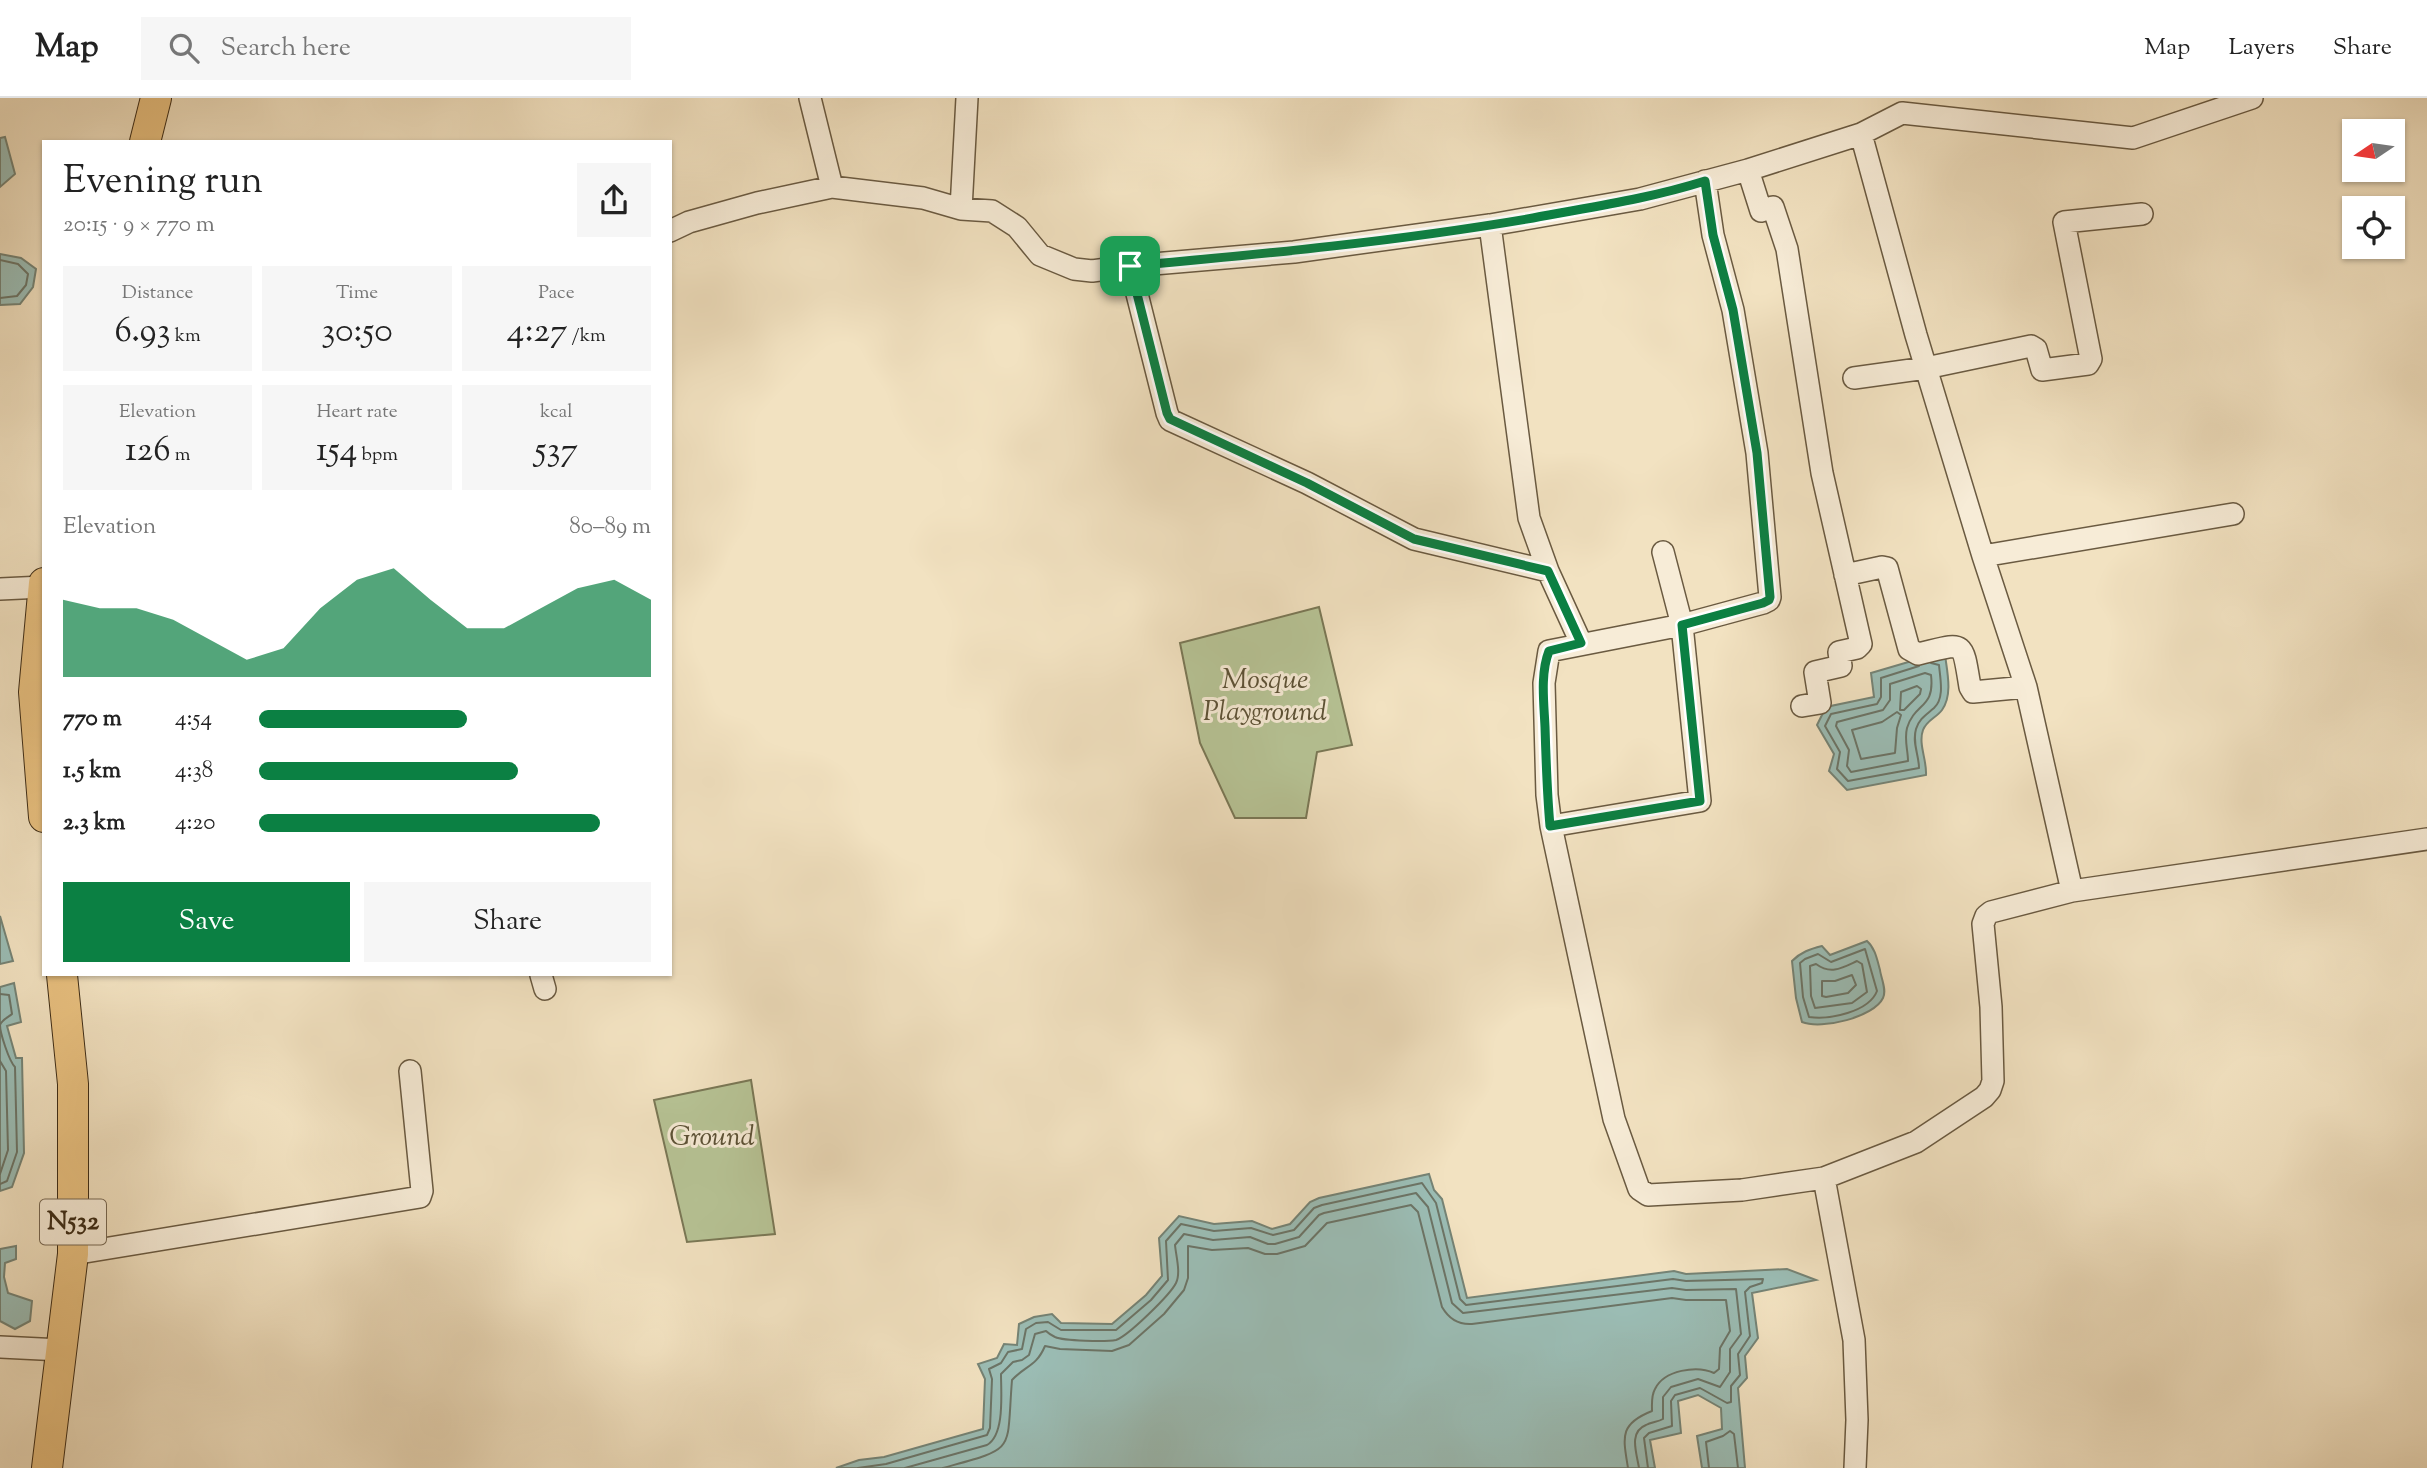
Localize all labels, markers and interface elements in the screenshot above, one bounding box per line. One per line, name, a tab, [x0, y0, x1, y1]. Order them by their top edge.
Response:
search box	[141, 17, 631, 80]
text: Map	[35, 24, 99, 72]
icon: search	[165, 29, 203, 67]
text: Search here	[221, 30, 351, 67]
text: Map	[2144, 31, 2190, 65]
text: Layers	[2228, 31, 2295, 65]
text: Share	[2333, 31, 2392, 65]
north arrow	[2342, 119, 2404, 182]
map controls	[2342, 119, 2405, 259]
text: Evening run	[63, 156, 263, 210]
button: share	[577, 163, 651, 237]
button: locate	[2342, 196, 2405, 259]
text: 20:15 · 9 × 770 m	[63, 209, 215, 242]
pin	[1100, 236, 1160, 296]
icon: arrive	[1111, 247, 1149, 285]
text: Distance	[122, 280, 193, 307]
text: Time	[336, 280, 378, 307]
text: Pace	[538, 280, 575, 307]
text: 6.93	[115, 307, 171, 358]
text: 30:50	[321, 307, 393, 358]
text: 4:27	[507, 307, 567, 358]
text: km	[171, 323, 201, 350]
text: /km	[567, 323, 606, 350]
text: Elevation	[119, 399, 196, 426]
text: Heart rate	[316, 399, 398, 426]
text: kcal	[540, 399, 573, 426]
text: 126	[125, 426, 171, 477]
text: 154	[316, 426, 357, 477]
text: 537	[534, 426, 578, 477]
text: m	[171, 442, 190, 469]
text: bpm	[357, 442, 398, 469]
text: Elevation	[63, 511, 156, 544]
text: 80–89 m	[569, 511, 651, 544]
park label: Mosque Playground	[1203, 661, 1327, 733]
text: 770 m	[63, 703, 122, 736]
text: 4:54	[175, 703, 212, 736]
text: 1.5 km	[63, 755, 121, 788]
text: 4:38	[175, 755, 213, 788]
text: 2.3 km	[63, 807, 125, 840]
text: 4:20	[175, 807, 216, 840]
button: Save	[63, 882, 350, 962]
button: Share	[364, 882, 651, 962]
park label: Ground	[669, 1118, 755, 1158]
road number: N532	[40, 1200, 106, 1245]

